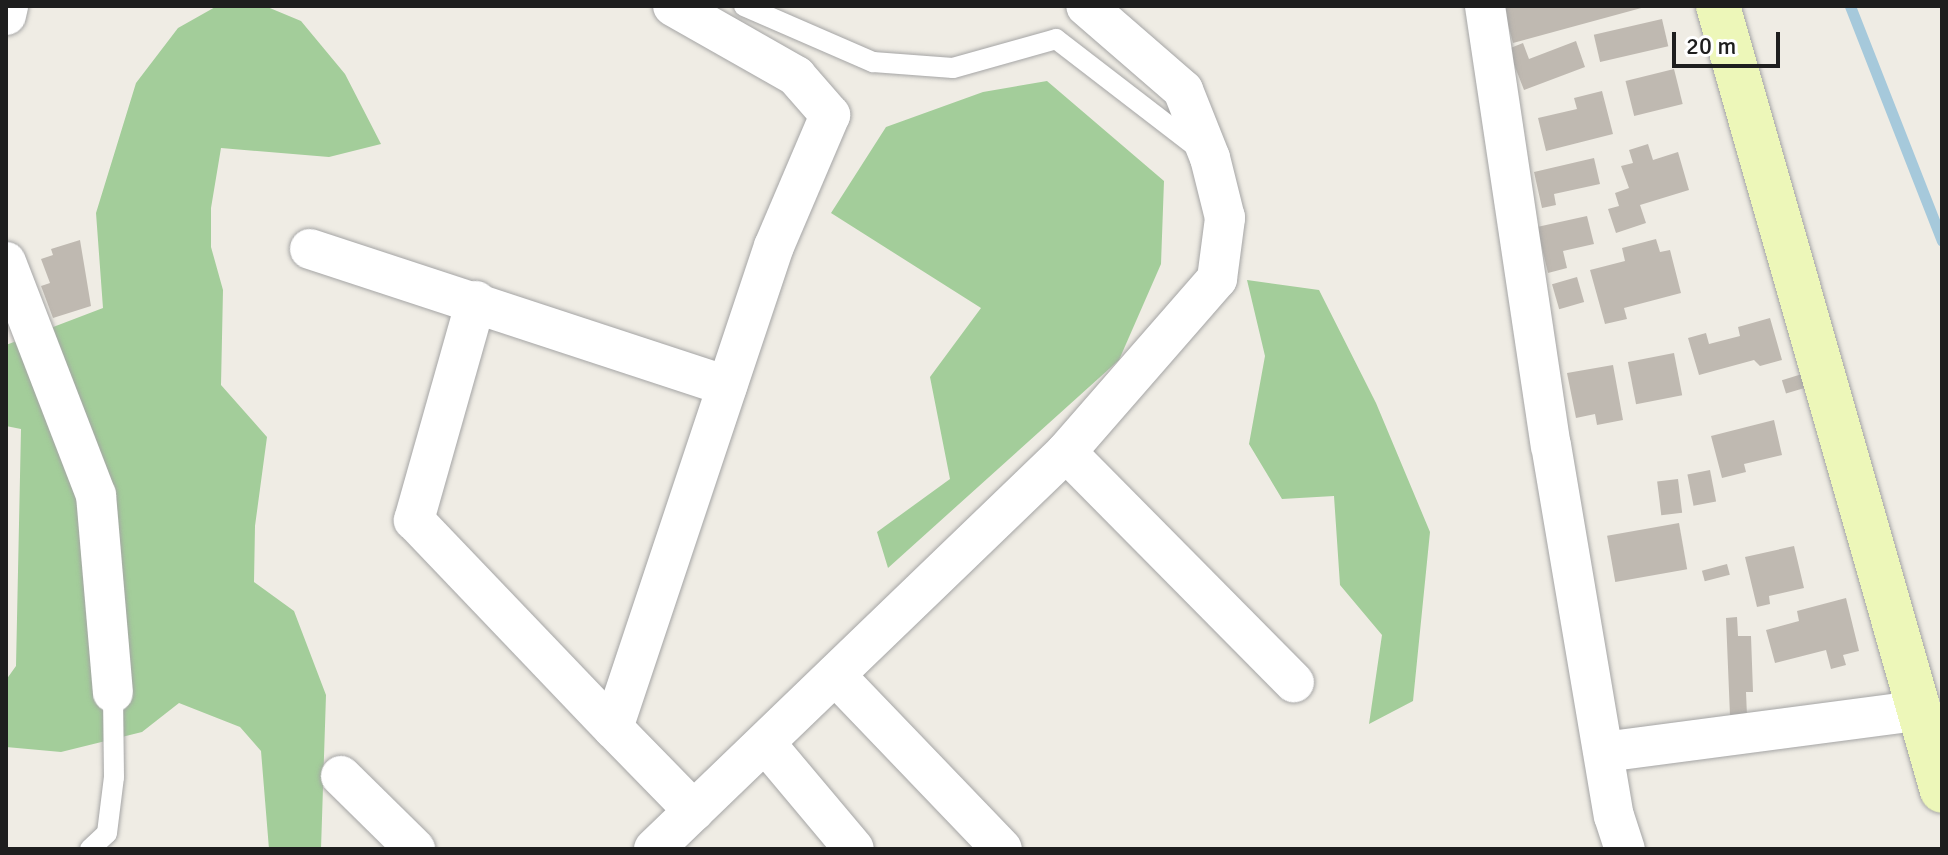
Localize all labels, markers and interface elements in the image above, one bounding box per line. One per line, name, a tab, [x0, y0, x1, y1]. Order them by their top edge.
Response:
scale bar	[1676, 16, 1784, 66]
text: 20 m	[1686, 31, 1736, 61]

